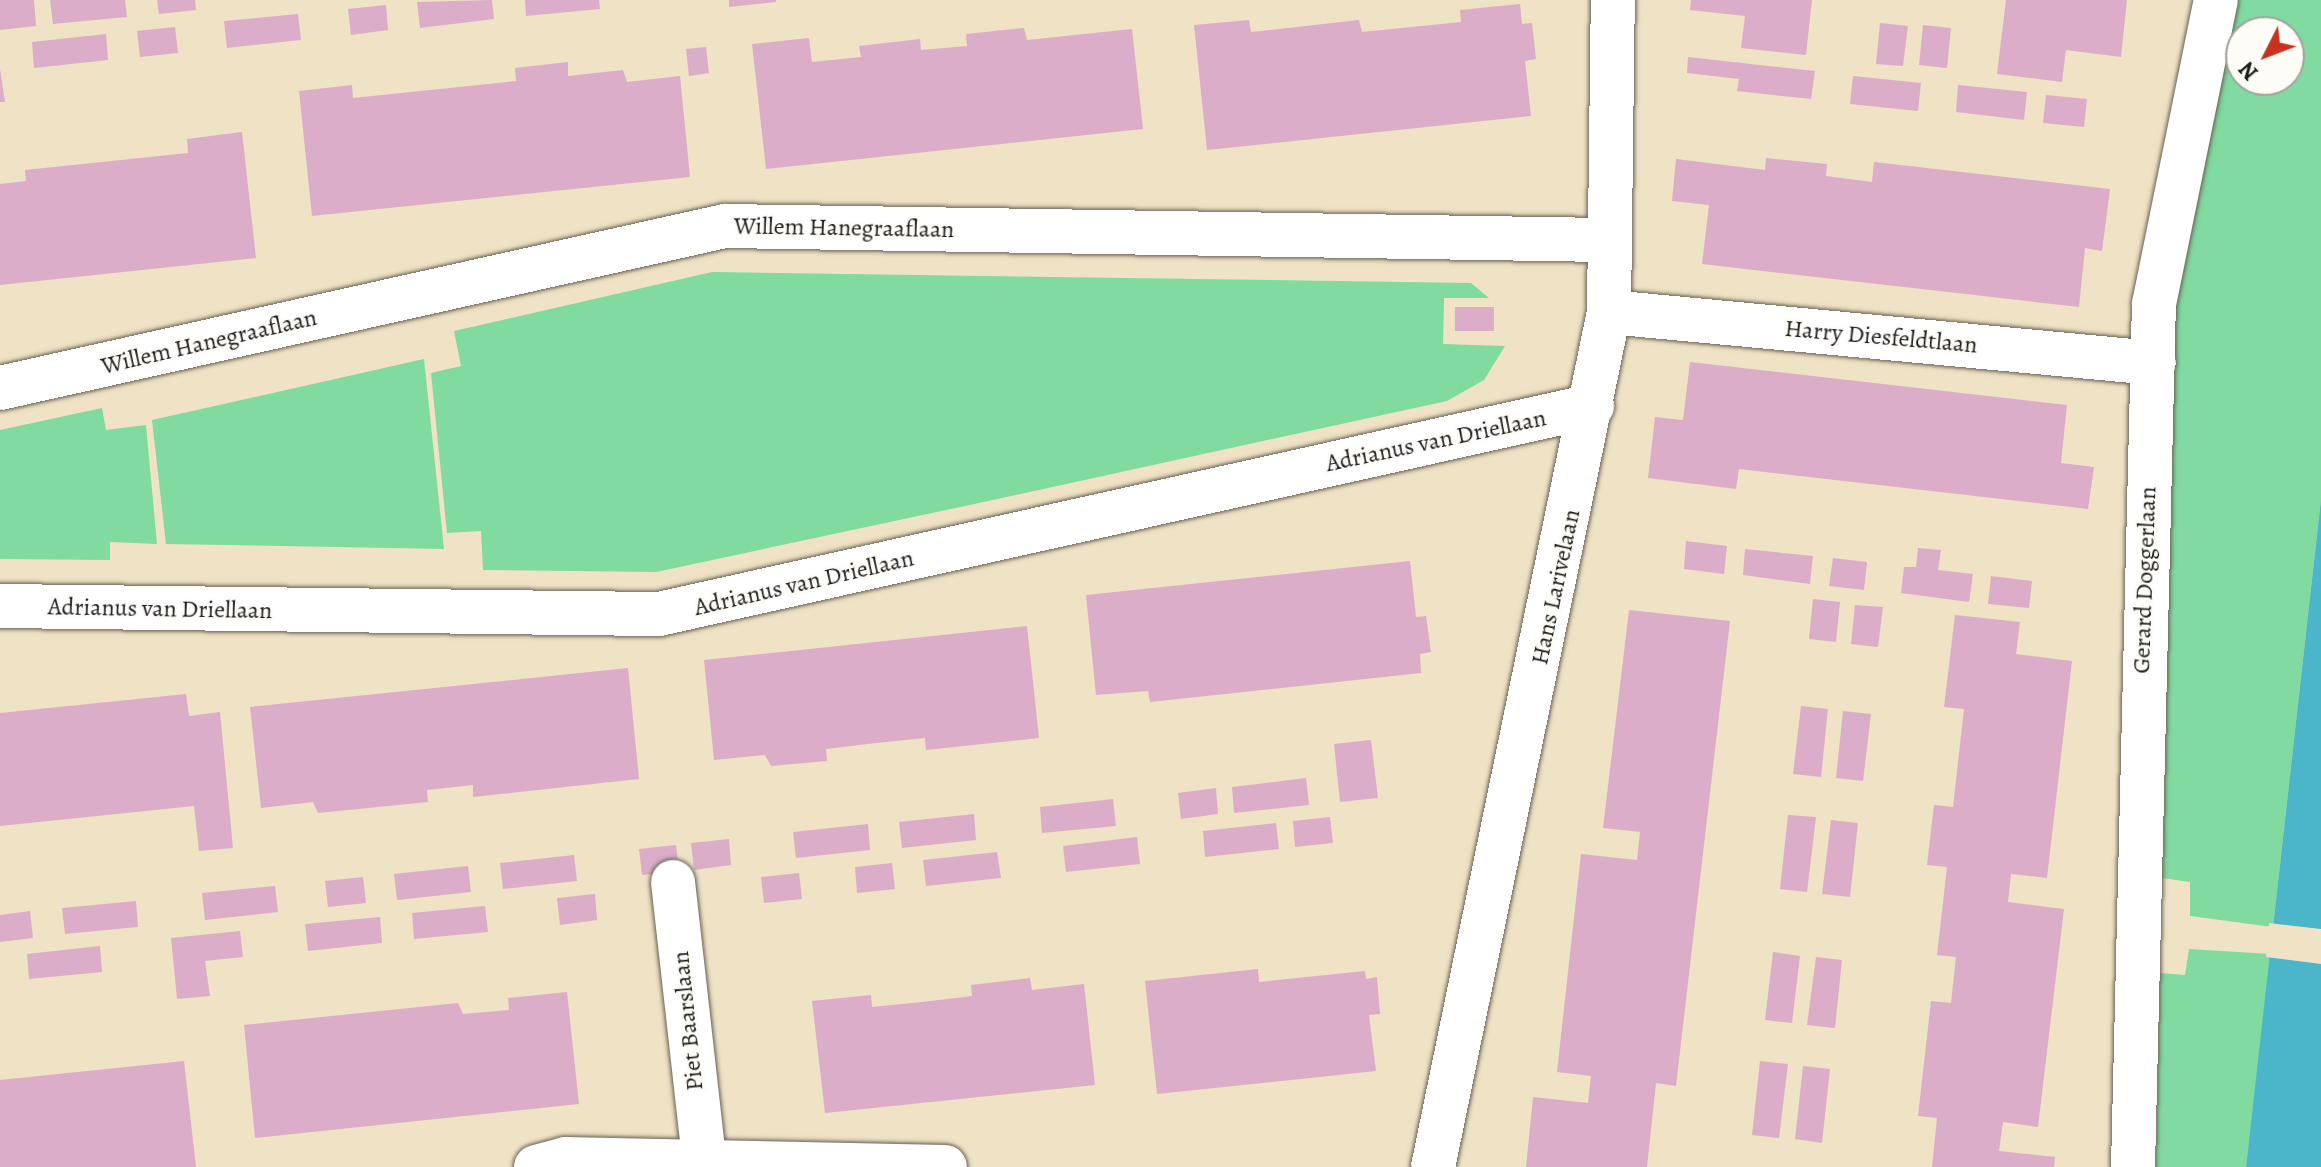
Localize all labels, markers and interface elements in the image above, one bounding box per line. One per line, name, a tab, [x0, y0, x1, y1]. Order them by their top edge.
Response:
north arrow	[2225, 16, 2305, 96]
text: N	[2232, 55, 2265, 87]
street label: Willem Hanegraaflaan	[734, 212, 954, 244]
street label: Willem Hanegraaflaan	[98, 303, 320, 381]
street label: Harry Diesfeldtlaan	[1783, 314, 1979, 360]
street label: Adrianus van Driellaan	[1323, 404, 1549, 478]
street label: Gerard Doggerlaan	[2127, 486, 2163, 674]
street label: Hans Larivelaan	[1525, 507, 1587, 667]
street label: Adrianus van Driellaan	[691, 544, 917, 622]
street label: Adrianus van Driellaan	[48, 593, 272, 625]
street label: Piet Baarslaan	[666, 950, 710, 1092]

